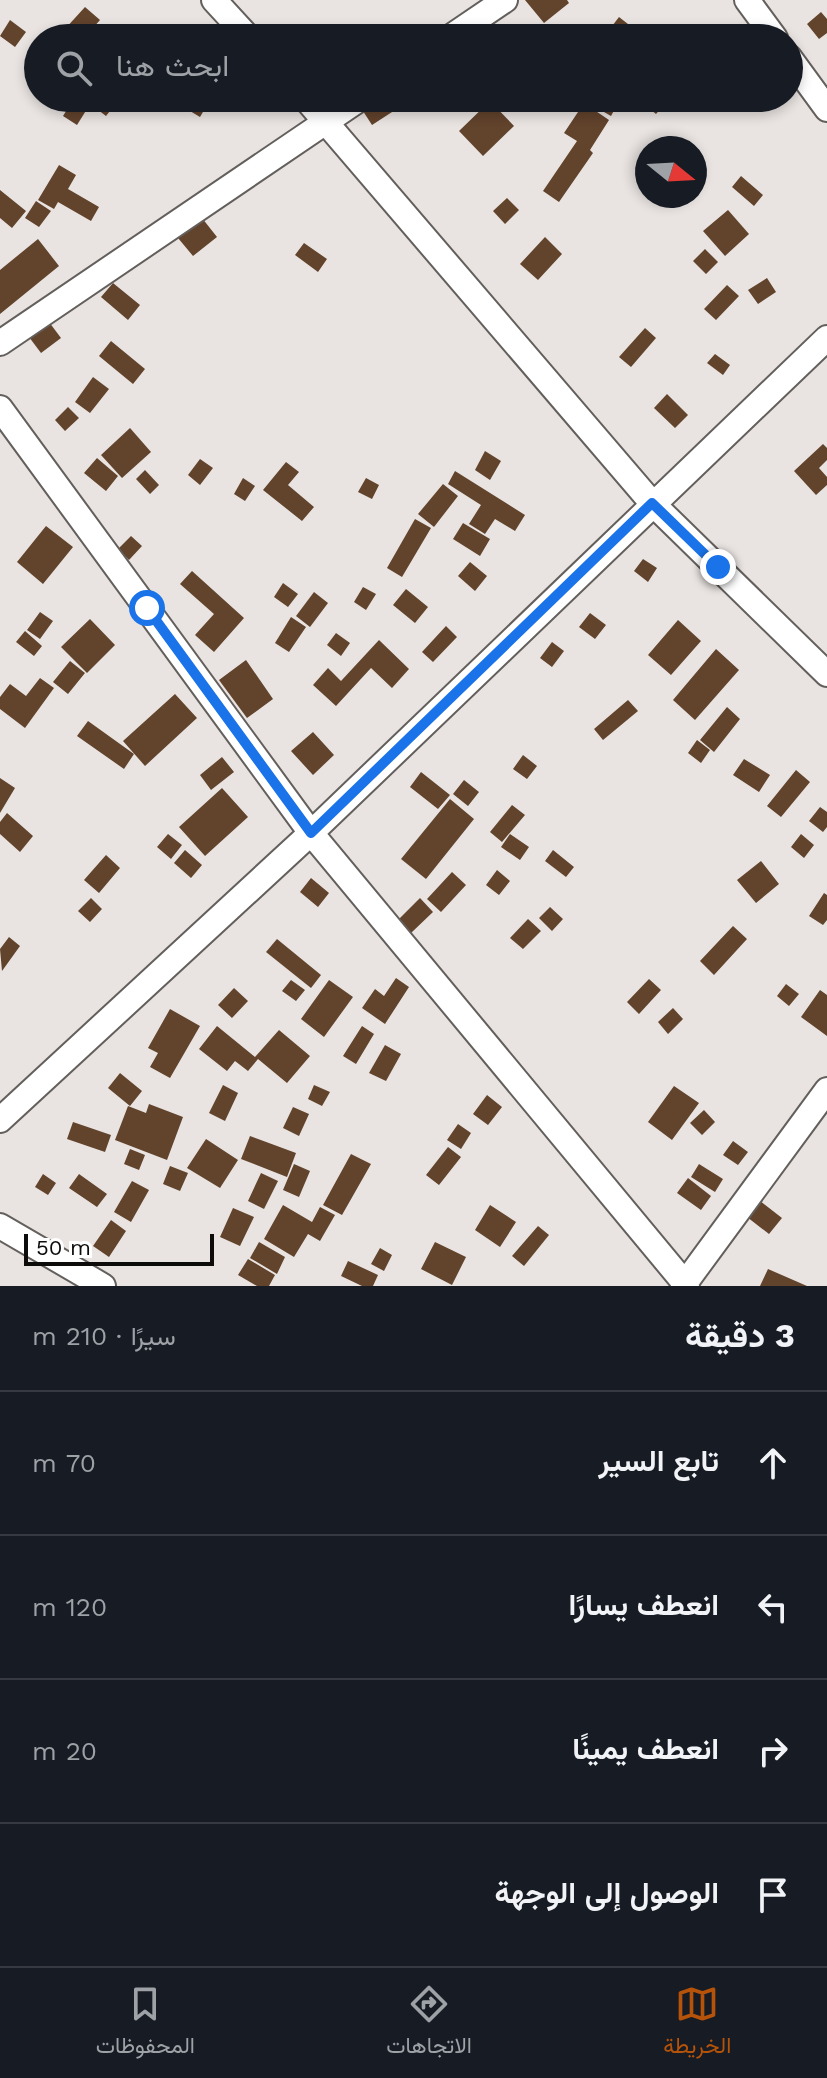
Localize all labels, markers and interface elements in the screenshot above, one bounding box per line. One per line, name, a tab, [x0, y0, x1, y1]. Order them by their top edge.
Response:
search box	[24, 24, 803, 112]
icon: search	[52, 46, 96, 90]
text: ابحث هنا	[116, 48, 229, 83]
north arrow	[635, 136, 707, 208]
route end	[700, 549, 736, 585]
route start	[129, 590, 165, 626]
scale bar	[24, 1230, 214, 1266]
text: 50 m	[36, 1235, 91, 1260]
text: 3 دقيقة	[685, 1315, 795, 1355]
text: سيرًا · 210 m	[32, 1321, 176, 1351]
icon: ahead	[751, 1441, 795, 1485]
text: تابع السير	[599, 1443, 719, 1478]
text: 70 m	[32, 1448, 96, 1478]
icon: left	[751, 1585, 795, 1629]
text: انعطف يسارًا	[568, 1587, 719, 1622]
text: 120 m	[32, 1592, 107, 1622]
icon: right	[751, 1729, 795, 1773]
text: انعطف يمينًا	[572, 1731, 719, 1766]
text: 20 m	[32, 1736, 97, 1766]
icon: arrive	[751, 1873, 795, 1917]
text: الوصول إلى الوجهة	[494, 1875, 719, 1910]
tab: المحفوظات	[96, 1982, 195, 2065]
tab: الاتجاهات	[386, 1982, 472, 2065]
tab: الخريطة	[663, 1982, 731, 2065]

